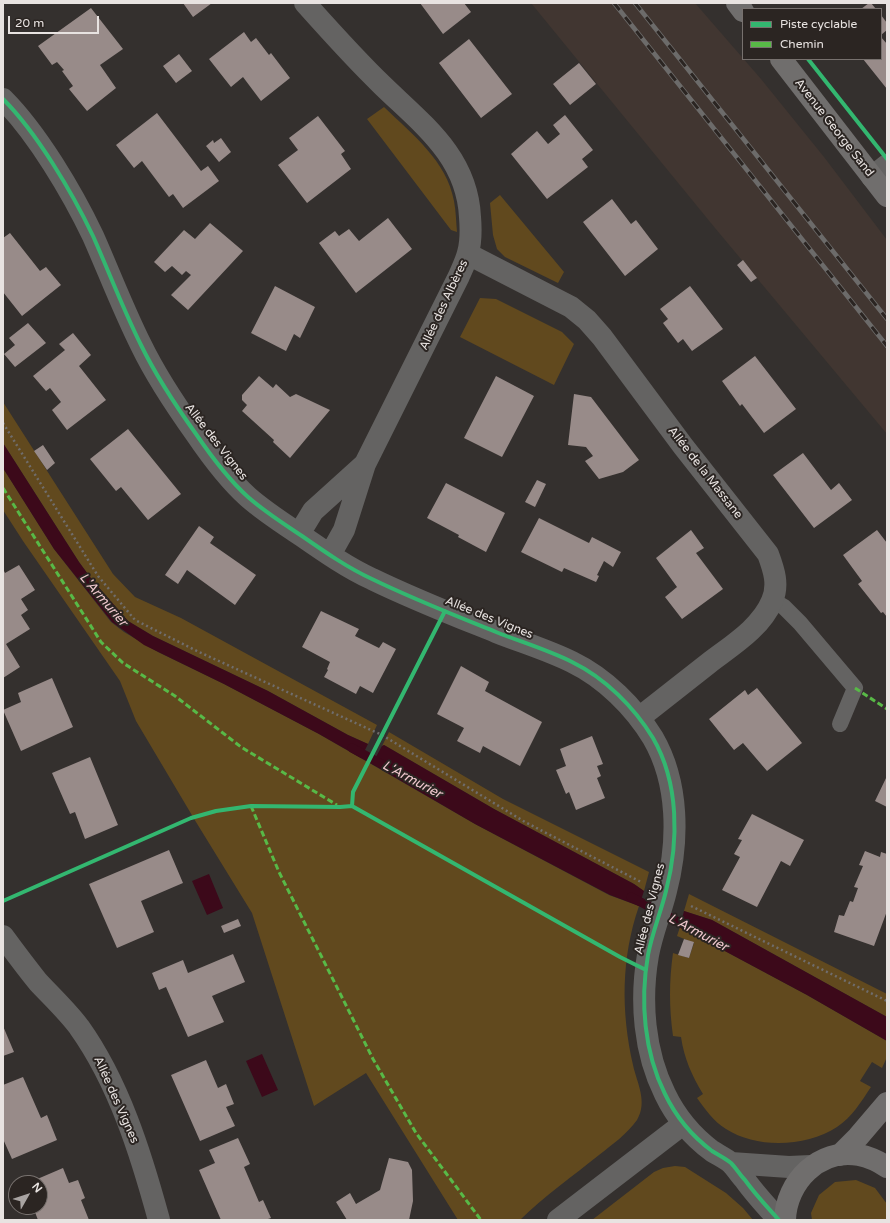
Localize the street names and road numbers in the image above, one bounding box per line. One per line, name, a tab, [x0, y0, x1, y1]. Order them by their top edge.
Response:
street label: Avenue George Sand	[791, 76, 877, 180]
street label: Allée des Albères	[417, 258, 471, 352]
street label: Allée des Vignes	[182, 401, 250, 483]
street label: Allée de la Massane	[665, 424, 745, 522]
street label: Allée des Vignes	[443, 594, 535, 642]
street label: Allée des Vignes	[632, 862, 668, 956]
street label: Allée des Vignes	[90, 1054, 142, 1146]

